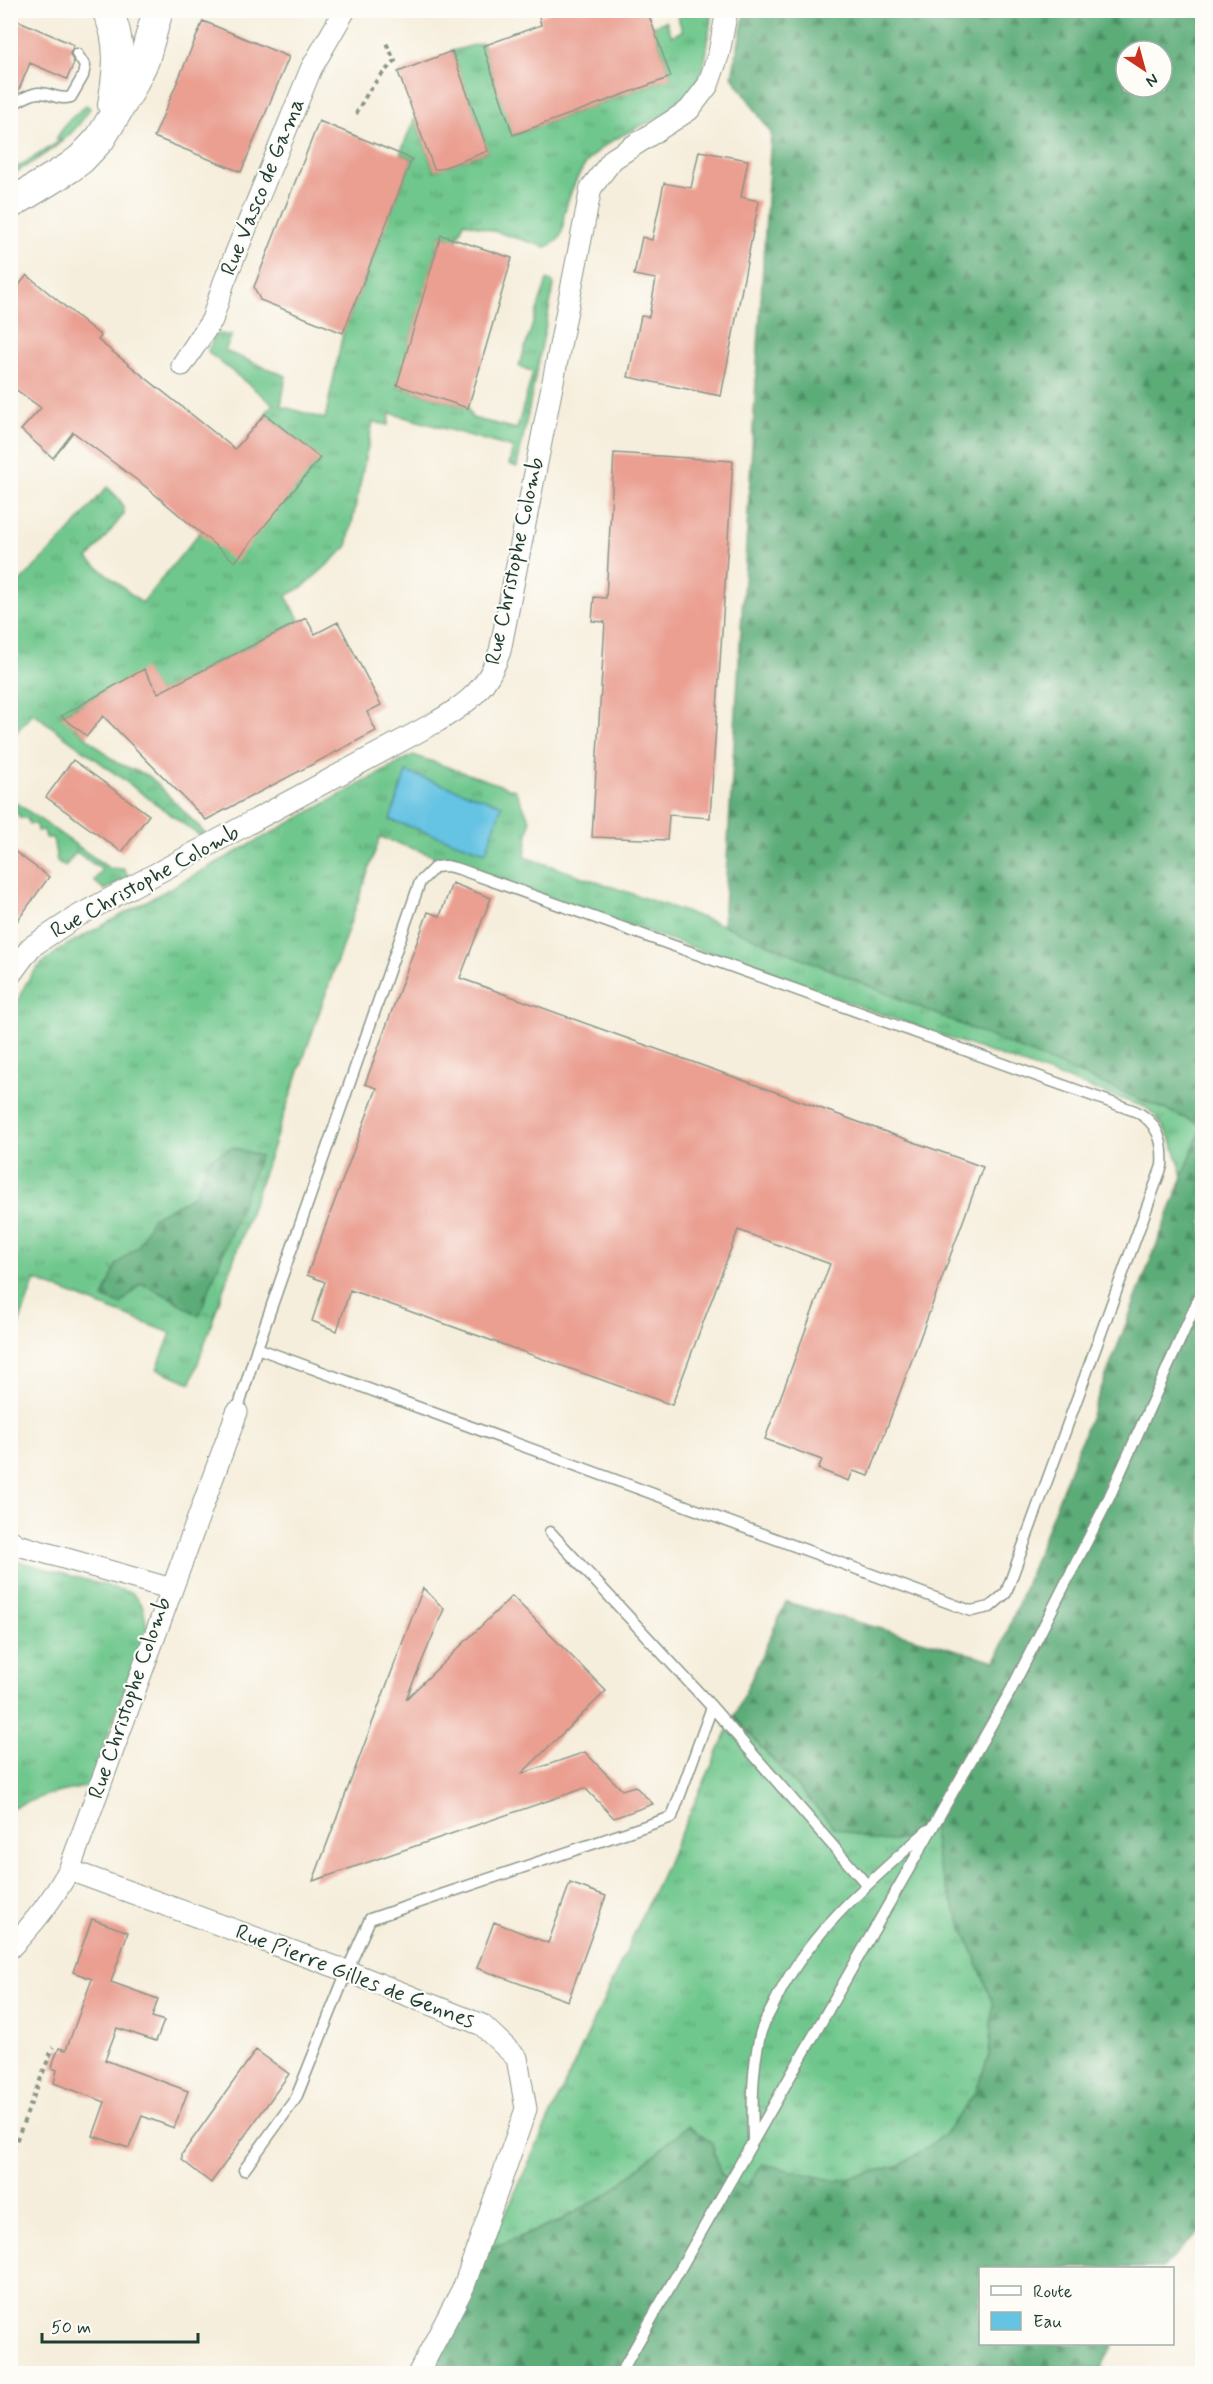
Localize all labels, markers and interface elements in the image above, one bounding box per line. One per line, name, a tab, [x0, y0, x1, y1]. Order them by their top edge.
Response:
north arrow	[1114, 39, 1174, 99]
text: N	[1141, 68, 1162, 92]
street label: Rue Vasco de Gama	[215, 94, 311, 280]
street label: Rue Christophe Colomb	[479, 455, 551, 667]
street label: Rue Christophe Colomb	[46, 818, 244, 946]
street label: Rue Christophe Colomb	[82, 1593, 178, 1803]
street label: Rue Pierre Gilles de Gennes	[231, 1918, 479, 2036]
legend	[979, 2267, 1174, 2345]
text: Route	[1033, 2280, 1072, 2304]
scale bar	[42, 2306, 198, 2344]
text: Eau	[1033, 2310, 1062, 2334]
text: 50 m	[51, 2316, 91, 2340]

